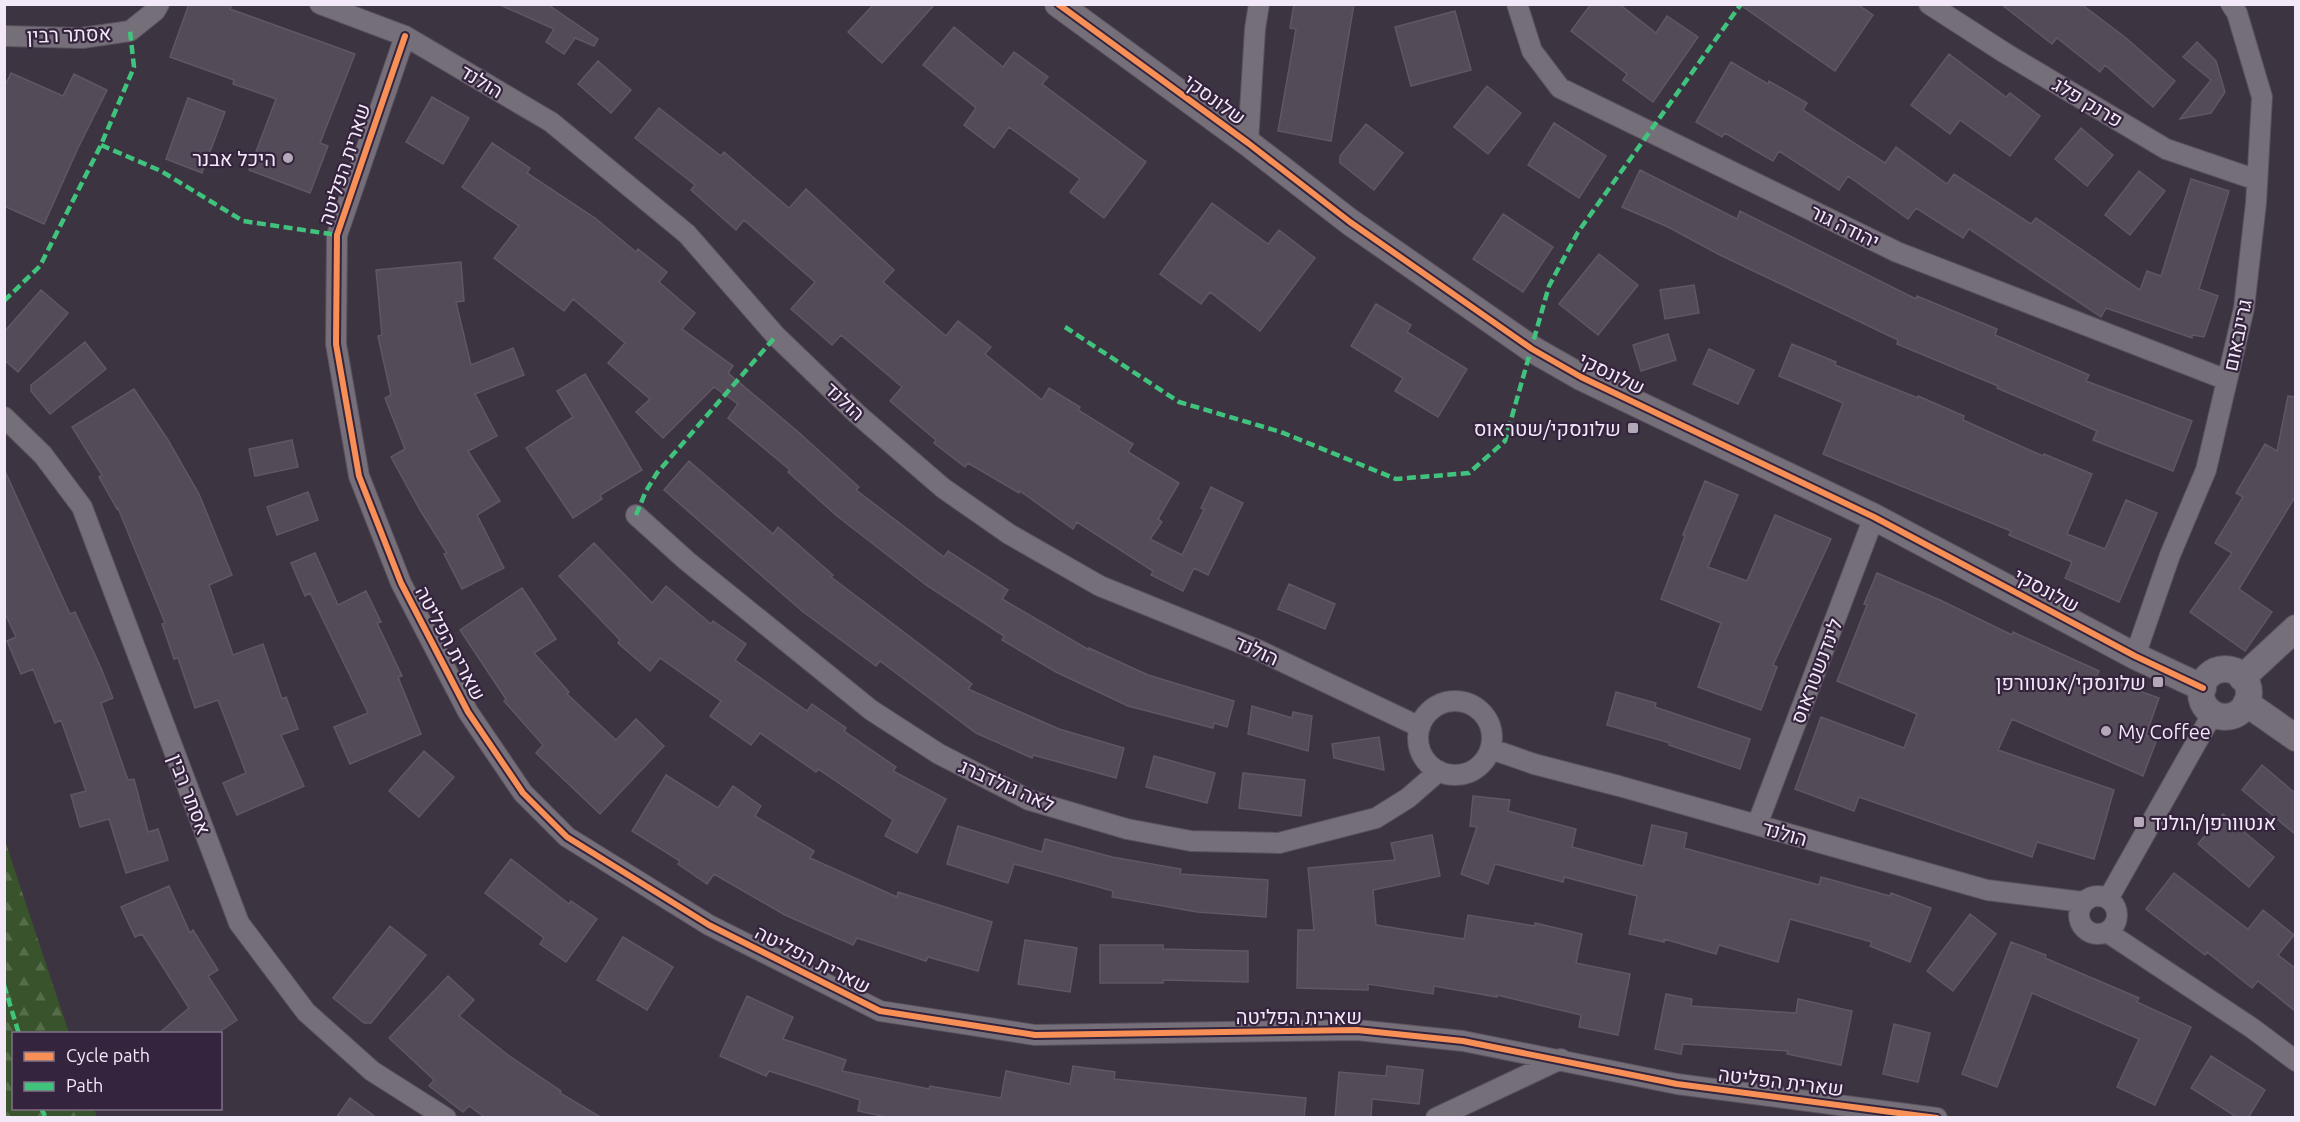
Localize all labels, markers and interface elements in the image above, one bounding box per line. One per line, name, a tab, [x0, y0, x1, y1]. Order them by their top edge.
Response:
street label: אסתר רבין	[26, 21, 112, 47]
street label: הולנד	[457, 59, 507, 103]
street label: שלונסקי	[1180, 69, 1250, 129]
street label: פרנק פלג	[2049, 72, 2127, 132]
street label: שארית הפליטה	[314, 100, 374, 228]
place label: היכל אבנר	[192, 147, 276, 170]
marker: היכל אבנר	[281, 151, 295, 165]
street label: יהודה גור	[1807, 199, 1883, 253]
street label: גרינבאום	[2218, 297, 2256, 373]
street label: שלונסקי	[1575, 347, 1649, 399]
street label: הולנד	[820, 377, 870, 425]
place label: שלונסקי/שטראוס	[1474, 417, 1621, 440]
marker: שלונסקי/שטראוס	[1626, 421, 1640, 435]
street label: שלונסקי	[2010, 563, 2084, 617]
street label: שארית הפליטה	[411, 582, 491, 704]
street label: לינדנשטראוס	[1785, 615, 1847, 727]
street label: הולנד	[1231, 630, 1283, 670]
place label: שלונסקי/אנטוורפן	[1996, 671, 2146, 694]
marker: שלונסקי/אנטוורפן	[2151, 675, 2165, 689]
place label: My Coffee	[2118, 720, 2211, 743]
marker: My Coffee	[2099, 724, 2113, 738]
street label: אסתר רבין	[164, 750, 216, 838]
street label: לאה גולדברג	[956, 754, 1058, 816]
place label: אנטוורפן/הולנד	[2151, 811, 2276, 834]
marker: אנטוורפן/הולנד	[2132, 815, 2146, 829]
street label: הולנד	[1760, 816, 1810, 850]
street label: שארית הפליטה	[751, 920, 875, 998]
street label: שארית הפליטה	[1236, 1005, 1362, 1028]
legend	[12, 1032, 222, 1110]
text: Cycle path	[66, 1045, 150, 1065]
street label: שארית הפליטה	[1717, 1062, 1845, 1100]
text: Path	[66, 1075, 103, 1095]

